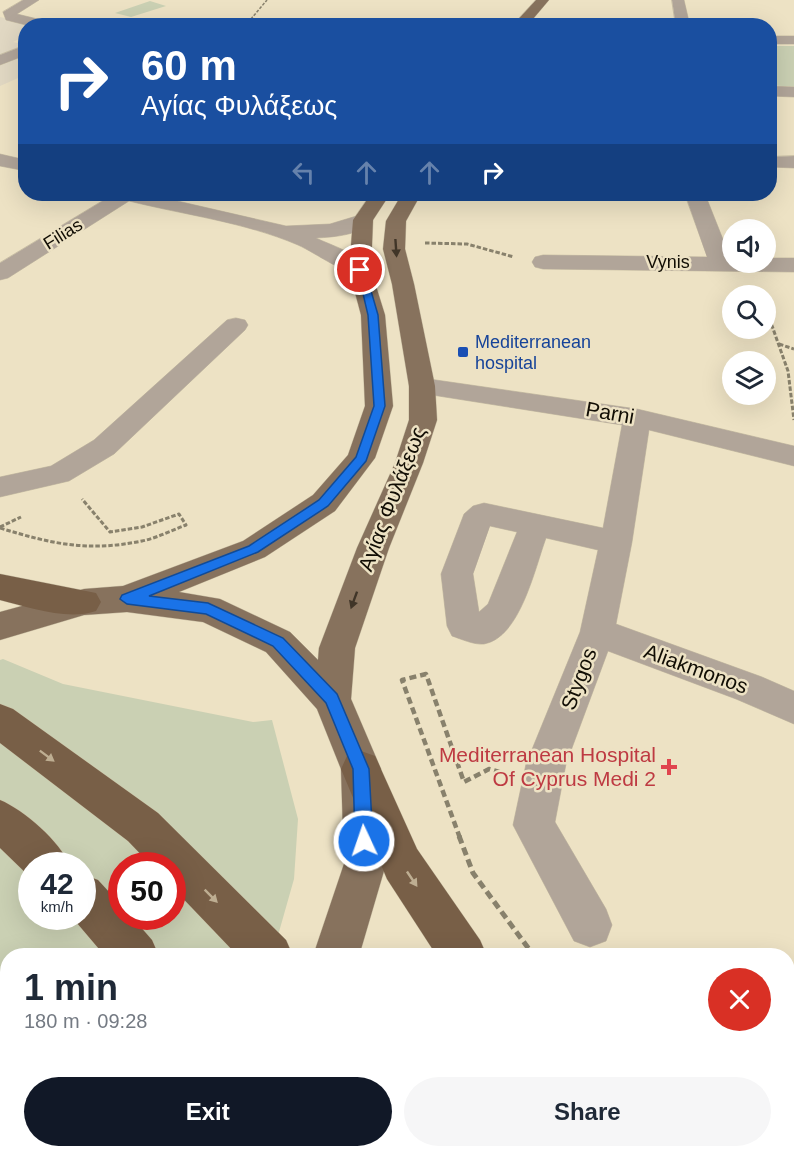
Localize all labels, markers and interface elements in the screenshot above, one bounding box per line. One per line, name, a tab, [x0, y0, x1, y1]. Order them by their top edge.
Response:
icon: right	[42, 42, 120, 120]
text: 60 m	[141, 42, 237, 89]
text: Αγίας Φυλάξεως	[141, 91, 337, 121]
icon: left	[287, 156, 320, 189]
icon: ahead	[350, 156, 383, 189]
icon: ahead	[413, 156, 446, 189]
icon: right	[476, 156, 509, 189]
street label: Filias	[40, 214, 86, 254]
map controls	[722, 219, 776, 405]
button: sound	[722, 219, 776, 273]
one-way arrow	[391, 238, 400, 257]
pin	[334, 244, 385, 295]
street label: Vynis	[646, 252, 690, 272]
icon: arrive	[343, 253, 376, 286]
button: search	[722, 285, 776, 339]
place label: Mediterranean hospital	[475, 332, 591, 373]
marker: Mediterranean hospital	[456, 345, 470, 359]
button: layers	[722, 351, 776, 405]
street label: Parni	[584, 397, 636, 428]
street label: Αγίας Φυλάξεως	[353, 423, 430, 574]
one-way arrow	[349, 591, 359, 609]
street label: Aliakmonos	[641, 639, 751, 698]
street label: Stygos	[556, 645, 601, 713]
place label: Mediterranean Hospital Of Cyprus Medi 2	[439, 743, 656, 790]
one-way arrow	[39, 750, 55, 762]
marker: Mediterranean Hospital Of Cyprus Medi 2	[660, 758, 678, 776]
position arrow	[332, 809, 396, 873]
speed limit sign: 50	[108, 852, 186, 930]
text: 42	[40, 867, 74, 900]
one-way arrow	[406, 871, 417, 887]
one-way arrow	[204, 888, 218, 903]
text: km/h	[41, 898, 73, 915]
text: 1 min	[24, 967, 118, 1008]
button: close	[708, 968, 771, 1031]
text: 180 m · 09:28	[24, 1010, 147, 1032]
button: Exit	[24, 1077, 392, 1146]
button: Share	[404, 1077, 771, 1146]

